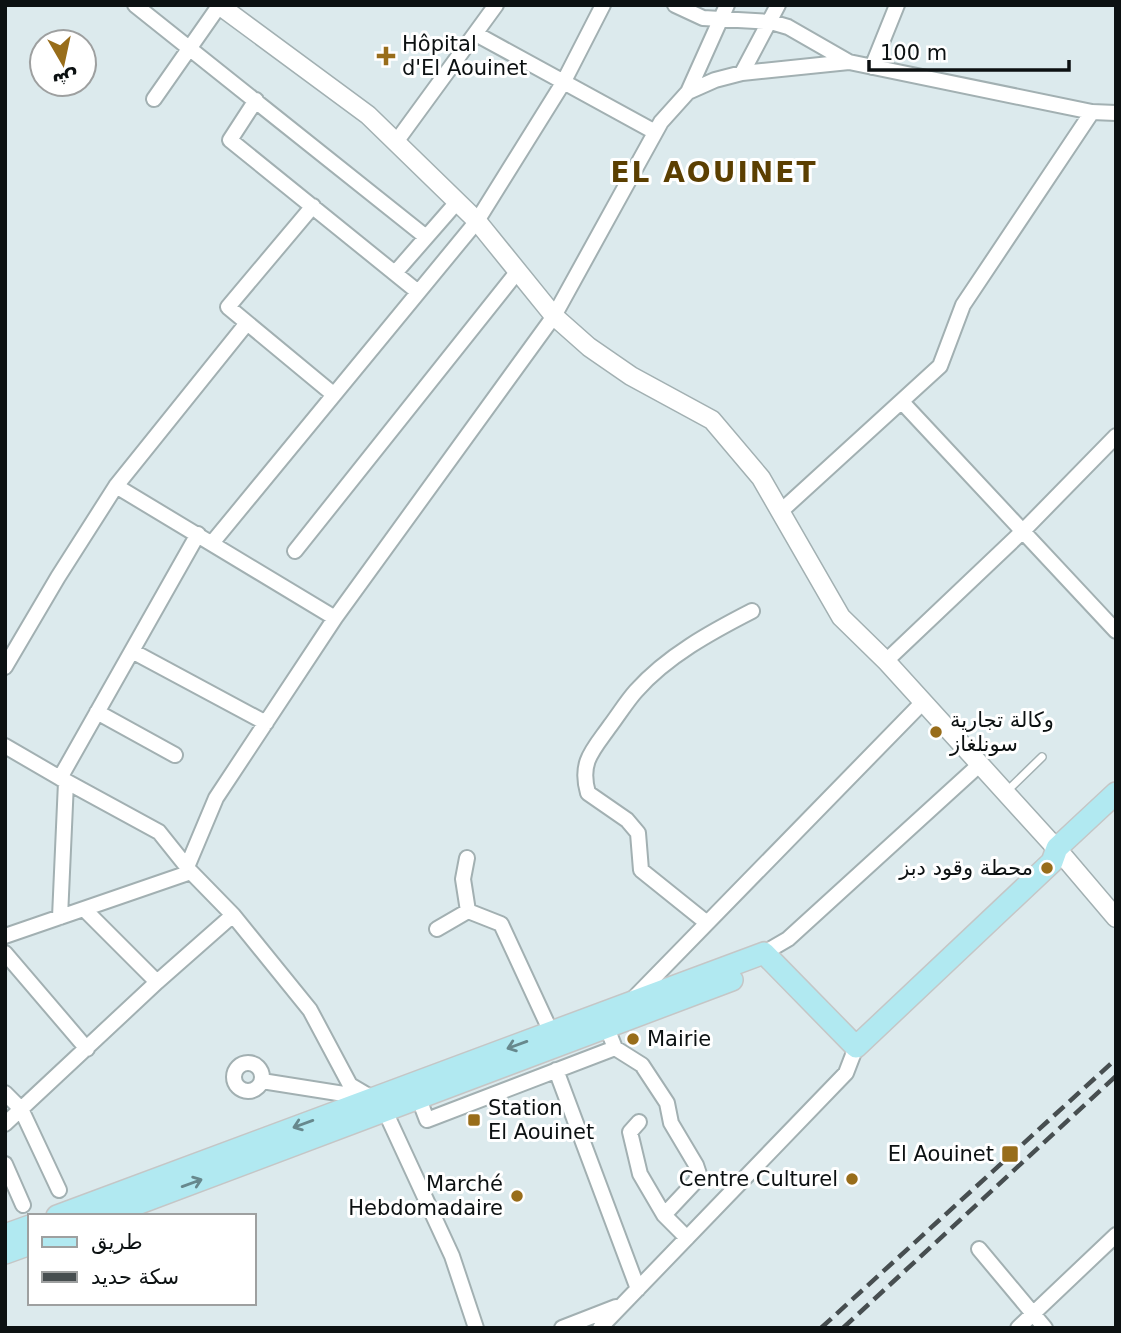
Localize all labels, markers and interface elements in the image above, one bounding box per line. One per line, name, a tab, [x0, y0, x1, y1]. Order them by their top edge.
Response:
north arrow	[28, 28, 98, 98]
scale bar	[869, 28, 1068, 72]
place label: Hôpital d'El Aouinet	[402, 32, 527, 80]
text: 100 m	[880, 41, 947, 65]
marker: Hôpital d'El Aouinet	[376, 46, 396, 66]
text: ش	[51, 66, 80, 93]
district label: EL AOUINET	[610, 156, 818, 189]
place label: وكالة تجارية سونلغاز	[949, 708, 1054, 756]
marker: وكالة تجارية سونلغاز	[928, 724, 944, 740]
place label: محطة وقود دبز	[898, 856, 1033, 880]
marker: محطة وقود دبز	[1039, 860, 1055, 876]
place label: Mairie	[647, 1027, 711, 1051]
marker: Mairie	[625, 1031, 641, 1047]
one-way arrow	[506, 1039, 528, 1052]
place label: Station El Aouinet	[488, 1096, 594, 1144]
marker: Station El Aouinet	[466, 1112, 482, 1128]
one-way arrow	[293, 1119, 315, 1131]
place label: El Aouinet	[888, 1142, 994, 1166]
marker: El Aouinet	[1000, 1144, 1020, 1164]
place label: Centre Culturel	[679, 1167, 838, 1191]
marker: Centre Culturel	[844, 1171, 860, 1187]
place label: Marché Hebdomadaire	[348, 1172, 503, 1220]
one-way arrow	[181, 1176, 203, 1189]
marker: Marché Hebdomadaire	[509, 1188, 525, 1204]
legend	[28, 1214, 256, 1305]
text: طريق	[91, 1230, 143, 1254]
text: سكة حديد	[91, 1265, 179, 1289]

